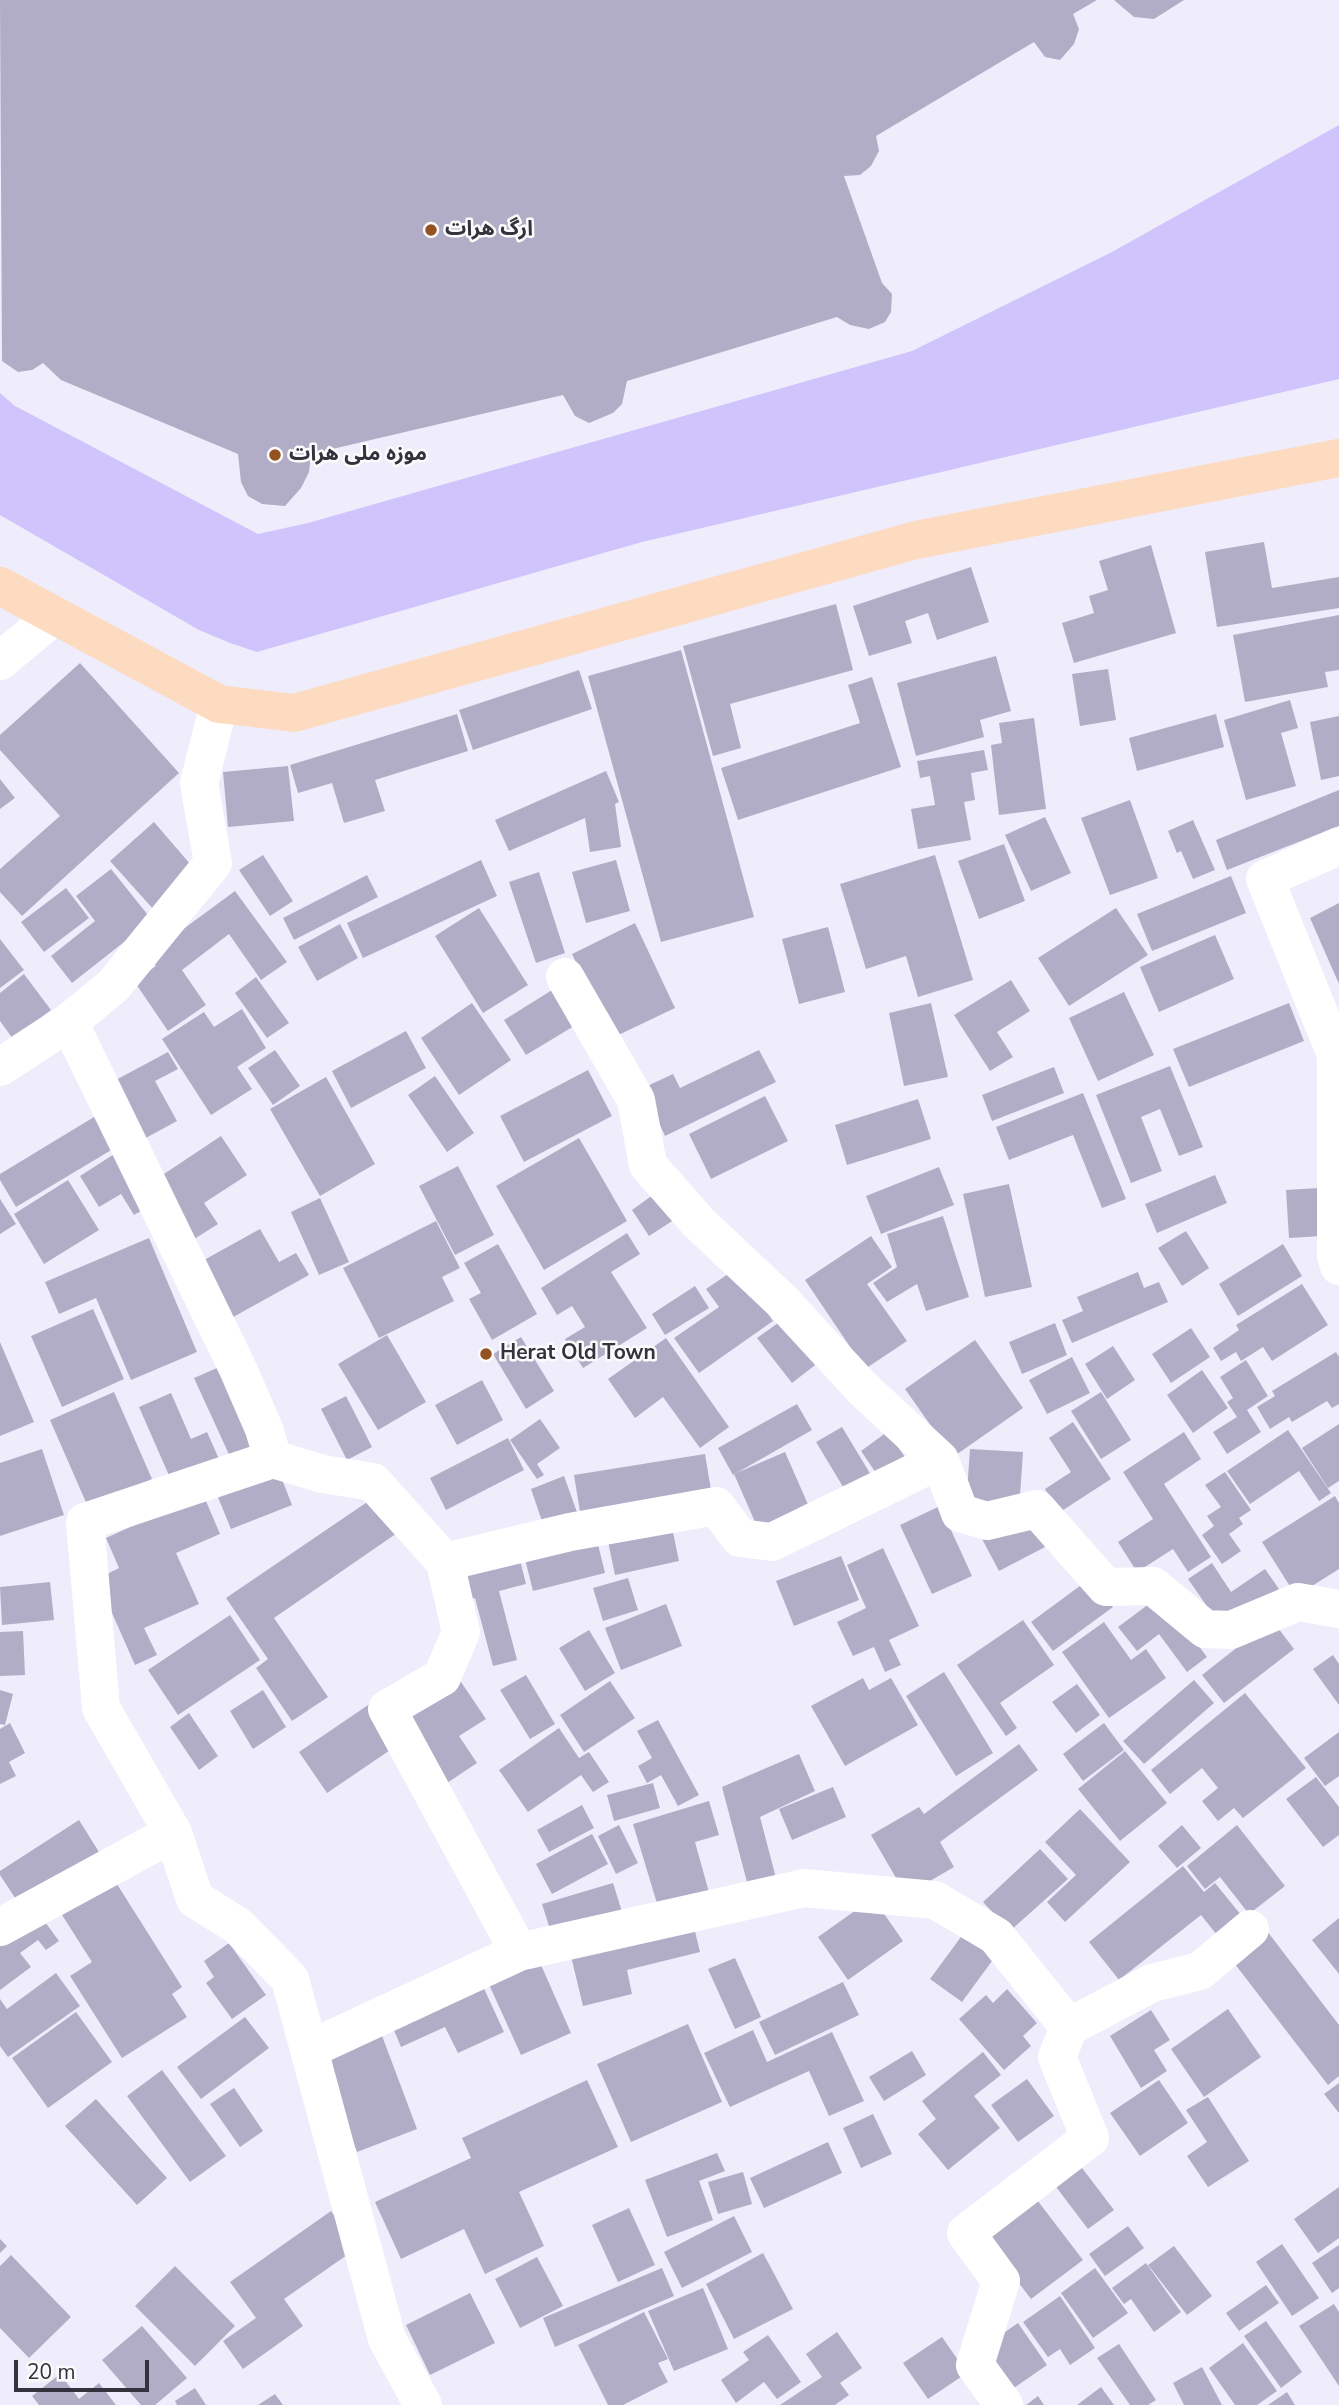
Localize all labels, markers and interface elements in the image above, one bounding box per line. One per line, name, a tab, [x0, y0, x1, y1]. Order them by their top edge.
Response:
place label: ارگ هرات	[445, 217, 533, 243]
marker: ارگ هرات	[423, 222, 439, 238]
place label: موزه ملی هرات	[289, 442, 427, 468]
marker: موزه ملی هرات	[267, 447, 283, 463]
place label: Herat Old Town	[500, 1341, 656, 1367]
marker: Herat Old Town	[478, 1346, 494, 1362]
scale bar	[18, 2346, 152, 2390]
text: 20 m	[27, 2358, 76, 2386]

